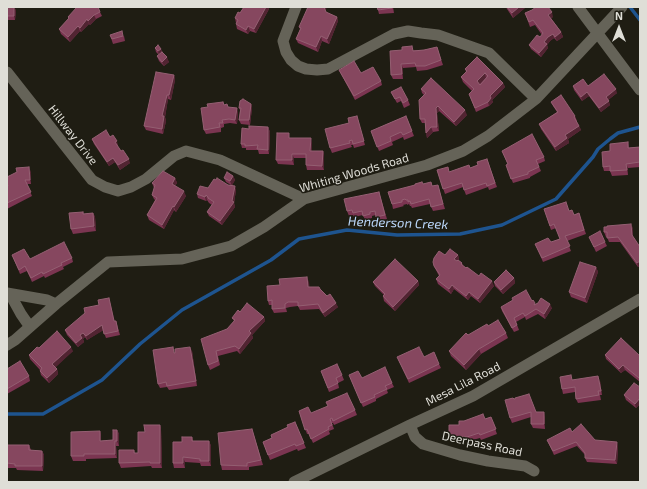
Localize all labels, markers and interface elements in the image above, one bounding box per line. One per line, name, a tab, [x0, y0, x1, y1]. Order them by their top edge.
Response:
north arrow	[599, 8, 639, 48]
text: N	[615, 9, 623, 22]
street label: Hillway Drive	[45, 102, 101, 168]
street label: Whiting Woods Road	[298, 150, 410, 196]
water label: Henderson Creek	[348, 213, 448, 233]
street label: Mesa Lila Road	[423, 359, 503, 409]
street label: Deerpass Road	[441, 428, 523, 460]

